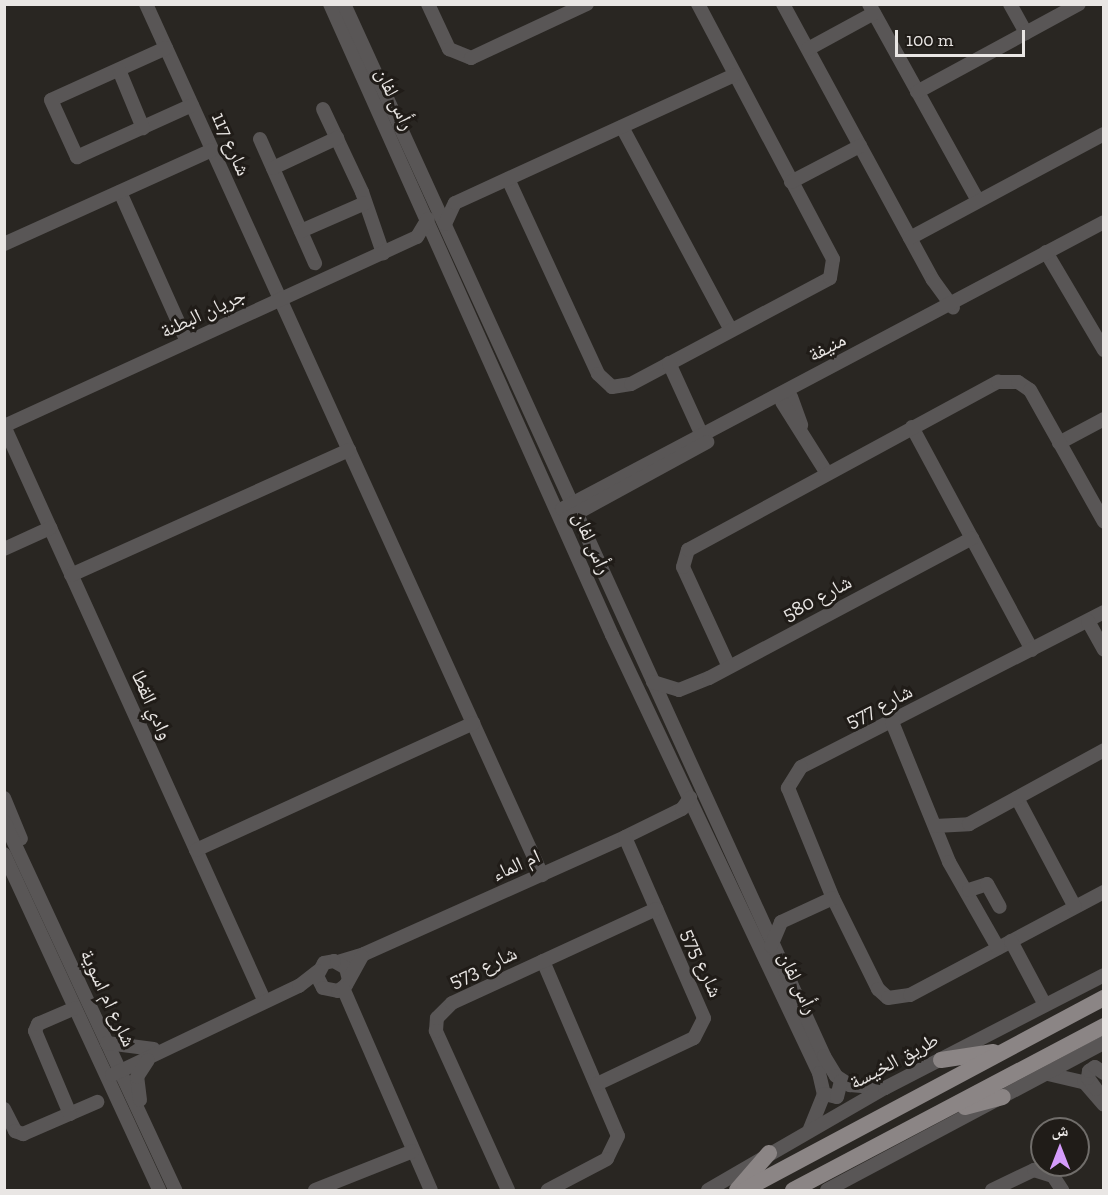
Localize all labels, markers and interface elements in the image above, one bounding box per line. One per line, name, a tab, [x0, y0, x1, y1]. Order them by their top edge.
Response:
scale bar	[898, 18, 1028, 56]
text: 100 m	[906, 29, 953, 51]
street label: رأس لفان	[370, 64, 420, 134]
street label: شارع 117	[206, 108, 256, 180]
street label: جريان البطنة	[157, 283, 249, 343]
street label: منيفة	[804, 327, 850, 367]
street label: رأس لفان	[568, 508, 616, 578]
street label: شارع 580	[778, 570, 856, 626]
street label: وادي القطا	[126, 666, 178, 744]
street label: شارع 577	[842, 679, 916, 733]
street label: ام الماء	[488, 844, 544, 886]
street label: شارع 575	[676, 925, 728, 1001]
street label: شارع 573	[445, 941, 521, 993]
street label: شارع ام اسوية	[75, 945, 141, 1051]
street label: رأس لفان	[773, 948, 823, 1018]
street label: طريق الخيسة	[845, 1028, 943, 1094]
north arrow	[1030, 1117, 1090, 1177]
text: ش	[1052, 1121, 1068, 1140]

